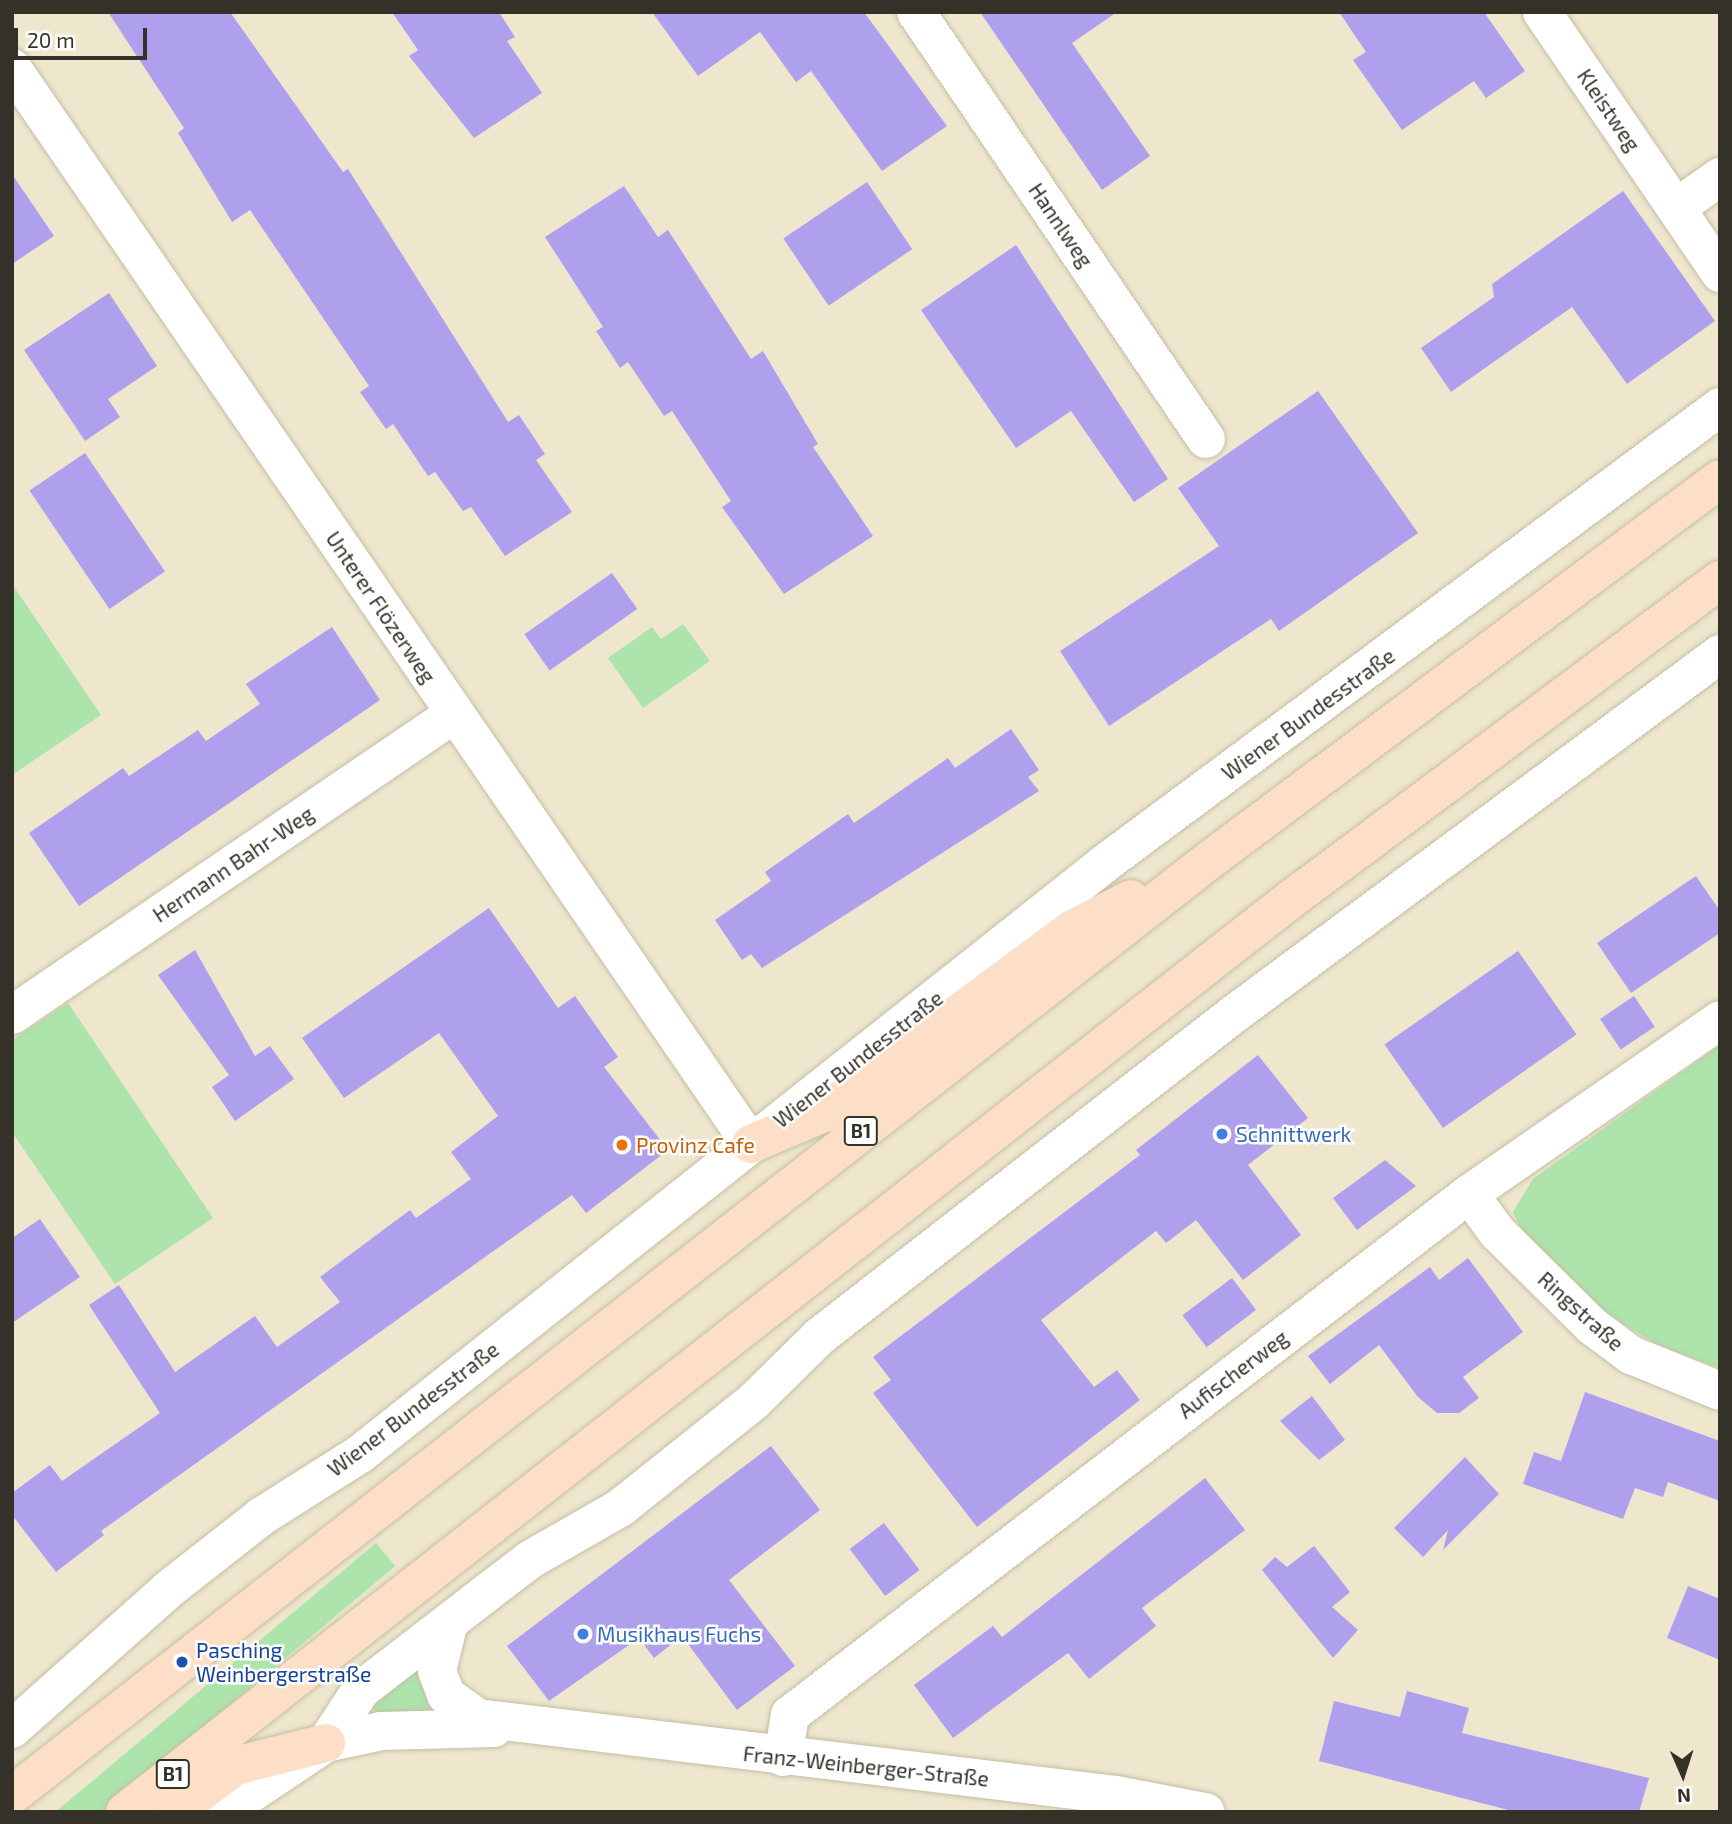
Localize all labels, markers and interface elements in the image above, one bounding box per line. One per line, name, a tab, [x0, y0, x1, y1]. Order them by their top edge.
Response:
scale bar	[18, 14, 150, 58]
text: 20 m	[27, 27, 75, 52]
street label: Kleistweg	[1572, 64, 1646, 156]
street label: Hannlweg	[1024, 178, 1098, 272]
street label: Unterer Flözerweg	[321, 526, 441, 688]
street label: Wiener Bundesstraße	[1216, 643, 1400, 785]
street label: Hermann Bahr-Weg	[148, 801, 318, 927]
street label: Wiener Bundesstraße	[768, 985, 948, 1133]
road number: B1	[844, 1116, 878, 1147]
place label: Schnittwerk	[1236, 1121, 1351, 1147]
marker: Schnittwerk	[1214, 1126, 1230, 1142]
place label: Provinz Cafe	[636, 1132, 755, 1158]
marker: Provinz Cafe	[614, 1137, 630, 1153]
street label: Ringstraße	[1533, 1266, 1629, 1356]
street label: Aufischerweg	[1173, 1325, 1293, 1423]
street label: Wiener Bundesstraße	[322, 1336, 504, 1482]
place label: Musikhaus Fuchs	[597, 1621, 761, 1647]
marker: Musikhaus Fuchs	[575, 1626, 591, 1642]
place label: Pasching Weinbergerstraße	[196, 1637, 371, 1687]
marker: Pasching Weinbergerstraße	[174, 1654, 190, 1670]
north arrow	[1648, 1740, 1718, 1810]
street label: Franz-Weinberger-Straße	[742, 1741, 990, 1791]
road number: B1	[156, 1758, 190, 1790]
text: N	[1677, 1785, 1692, 1808]

